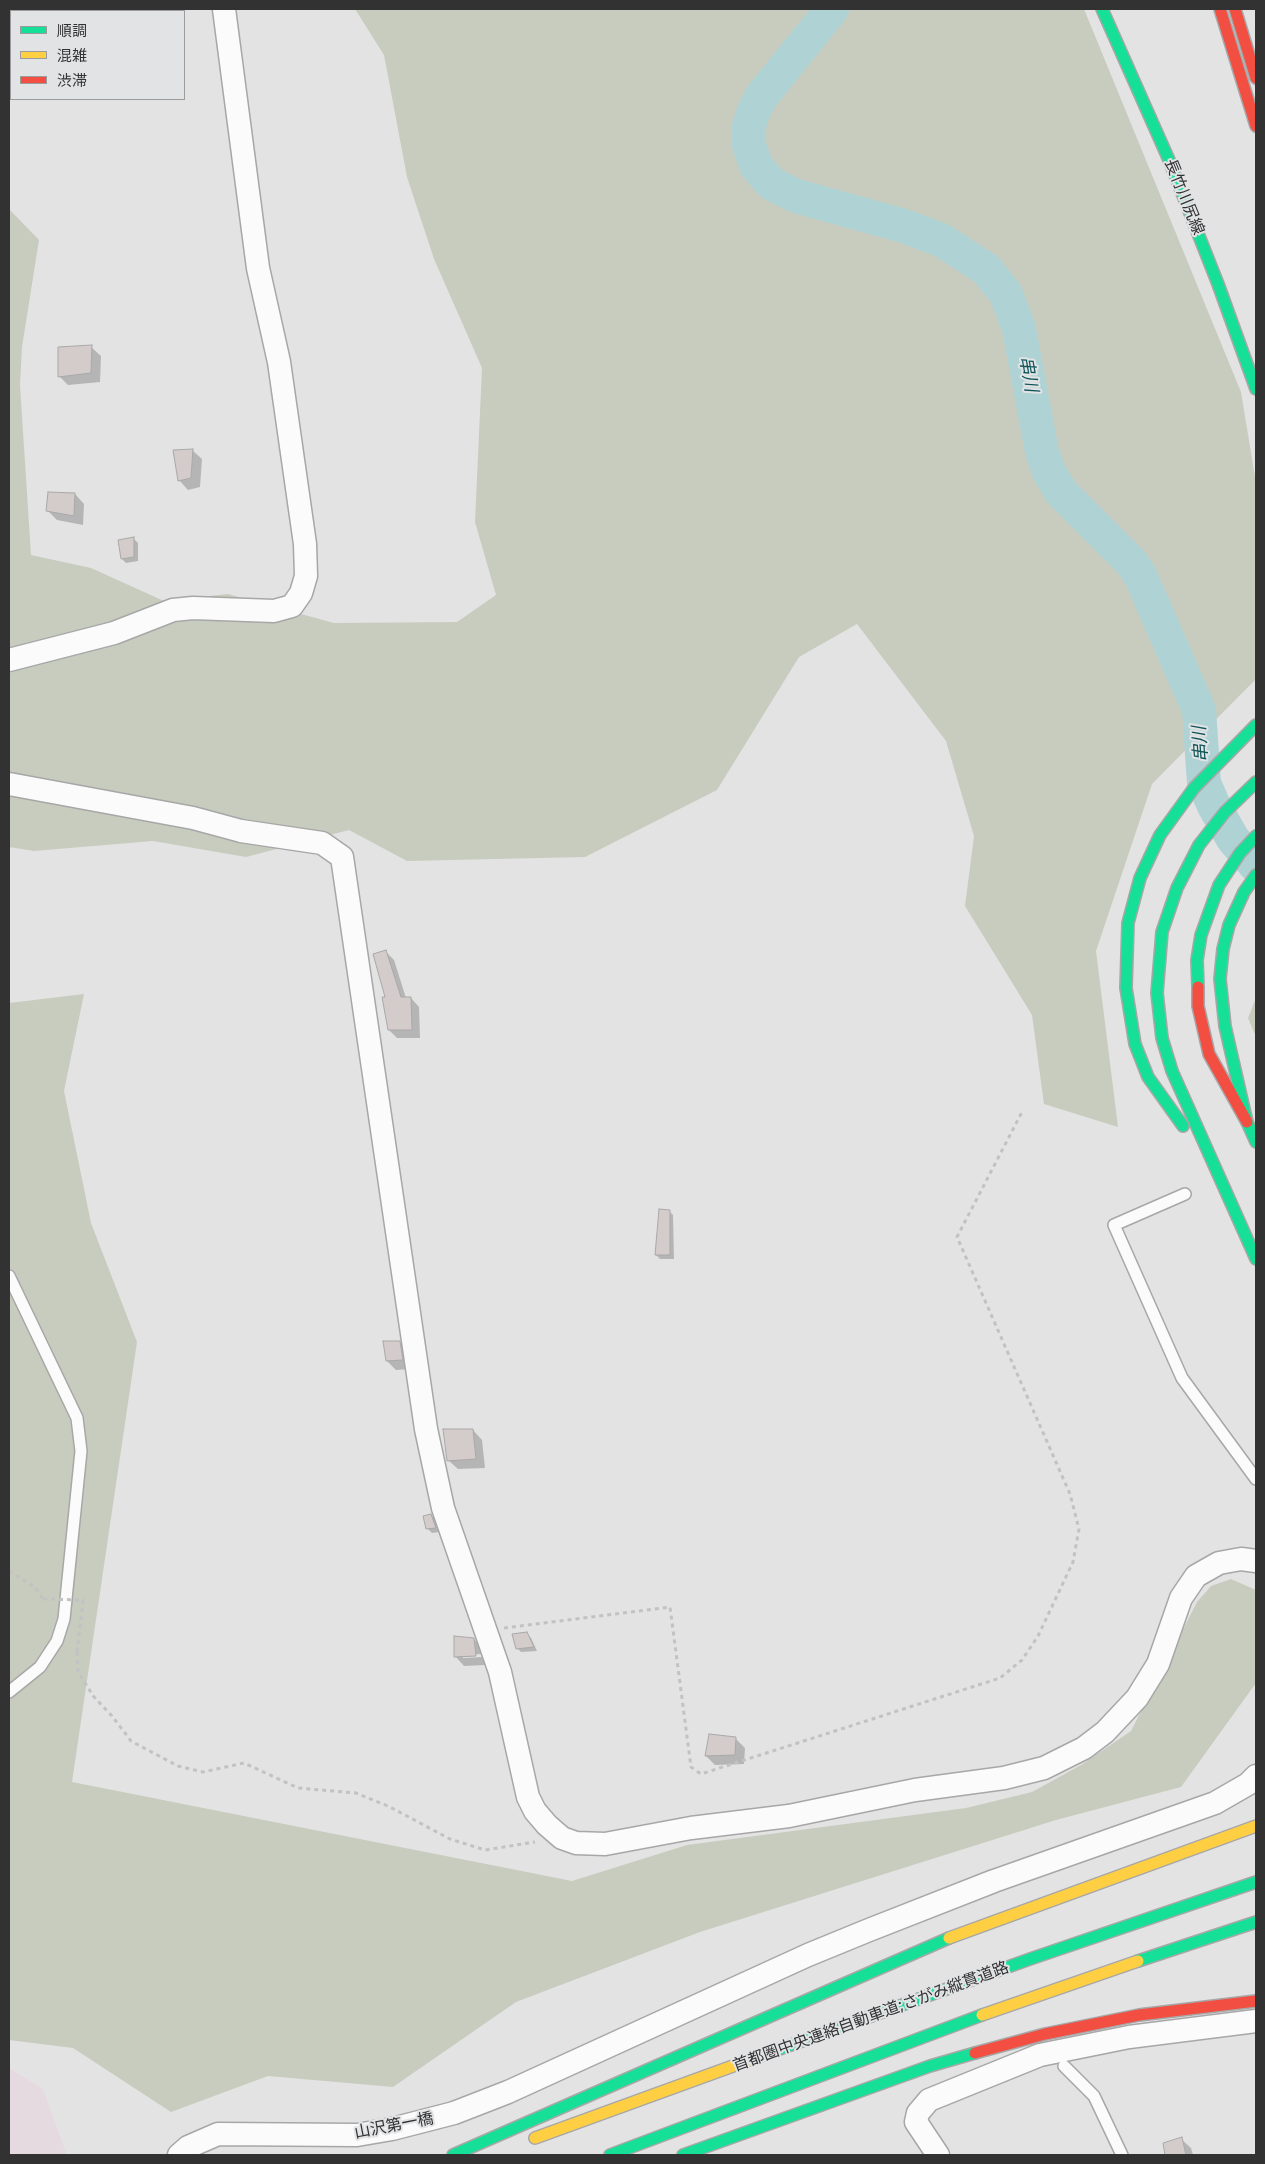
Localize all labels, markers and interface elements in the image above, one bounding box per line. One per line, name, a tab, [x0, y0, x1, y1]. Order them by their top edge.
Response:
legend	[10, 10, 185, 100]
text: 順調	[57, 20, 87, 40]
text: 混雑	[57, 45, 87, 65]
text: 渋滞	[57, 70, 87, 90]
street label: 長竹川尻線	[1160, 156, 1208, 238]
water label: 串川	[1014, 354, 1042, 394]
water label: 串川	[1189, 725, 1213, 763]
street label: 首都圏中央連絡自動車道;さがみ縦貫道路	[730, 1958, 1012, 2076]
street label: 山沢第一橋	[353, 2109, 435, 2143]

